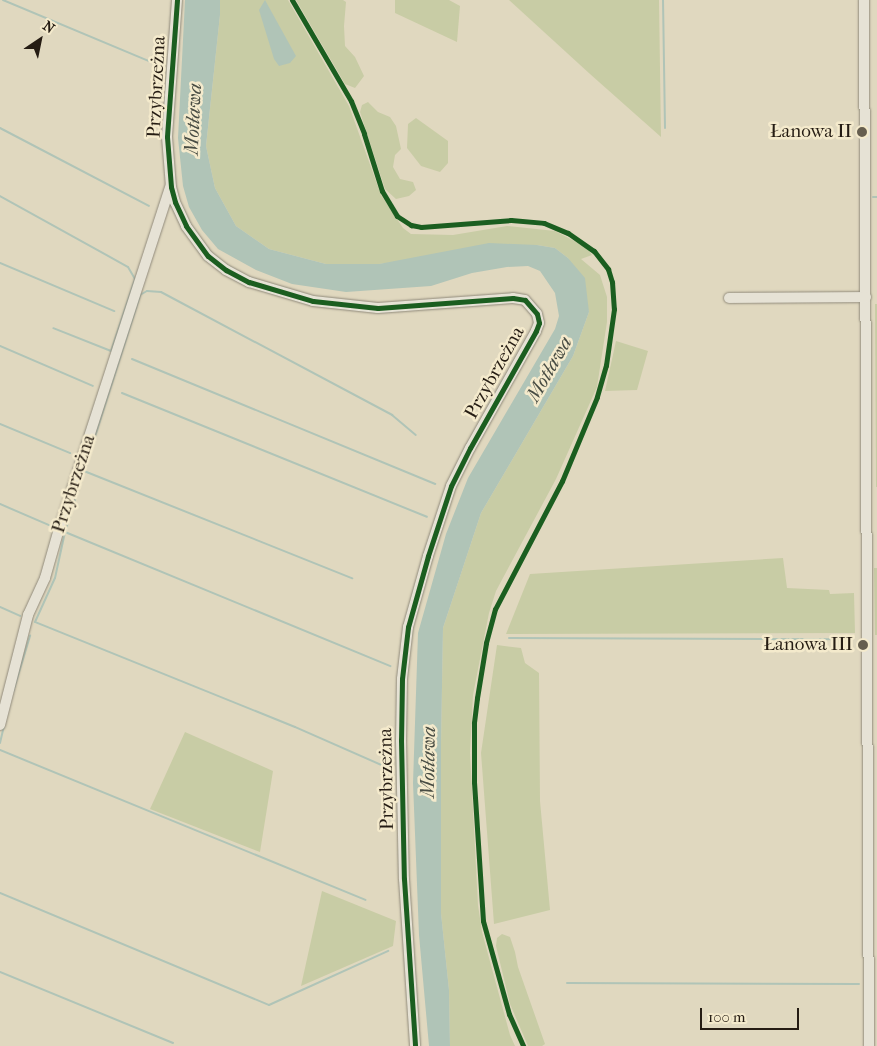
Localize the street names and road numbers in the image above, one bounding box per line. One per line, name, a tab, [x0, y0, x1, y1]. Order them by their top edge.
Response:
street label: Przybrzeżna	[143, 35, 171, 139]
street label: Przybrzeżna	[460, 323, 530, 423]
street label: Przybrzeżna	[47, 432, 101, 536]
street label: Przybrzeżna	[375, 728, 399, 830]

